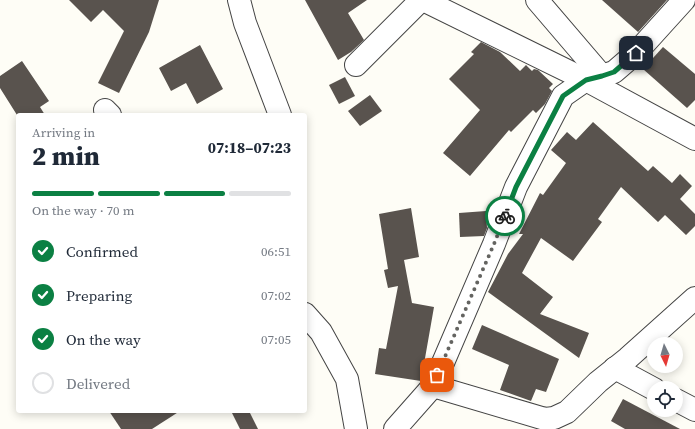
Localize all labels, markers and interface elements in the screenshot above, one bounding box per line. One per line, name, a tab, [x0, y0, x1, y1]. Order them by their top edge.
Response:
pin	[619, 36, 653, 70]
icon: home	[625, 42, 647, 64]
text: Arriving in	[32, 124, 95, 141]
text: 07:18–07:23	[208, 137, 291, 158]
text: 2 min	[32, 138, 100, 174]
courier	[485, 196, 525, 236]
text: On the way · 70 m	[32, 202, 134, 219]
icon: bike	[494, 205, 516, 227]
icon: check	[32, 240, 54, 262]
text: Confirmed	[66, 241, 138, 262]
text: 06:51	[261, 243, 291, 260]
icon: check	[32, 284, 54, 306]
text: Preparing	[66, 285, 132, 306]
text: 07:02	[261, 287, 291, 304]
icon: check	[32, 328, 54, 350]
text: On the way	[66, 329, 141, 350]
text: 07:05	[261, 331, 291, 348]
north arrow	[647, 337, 683, 373]
map controls	[647, 337, 683, 417]
pin	[420, 358, 454, 392]
icon: bag	[426, 364, 448, 386]
text: Delivered	[66, 373, 130, 394]
button: locate	[647, 381, 683, 417]

